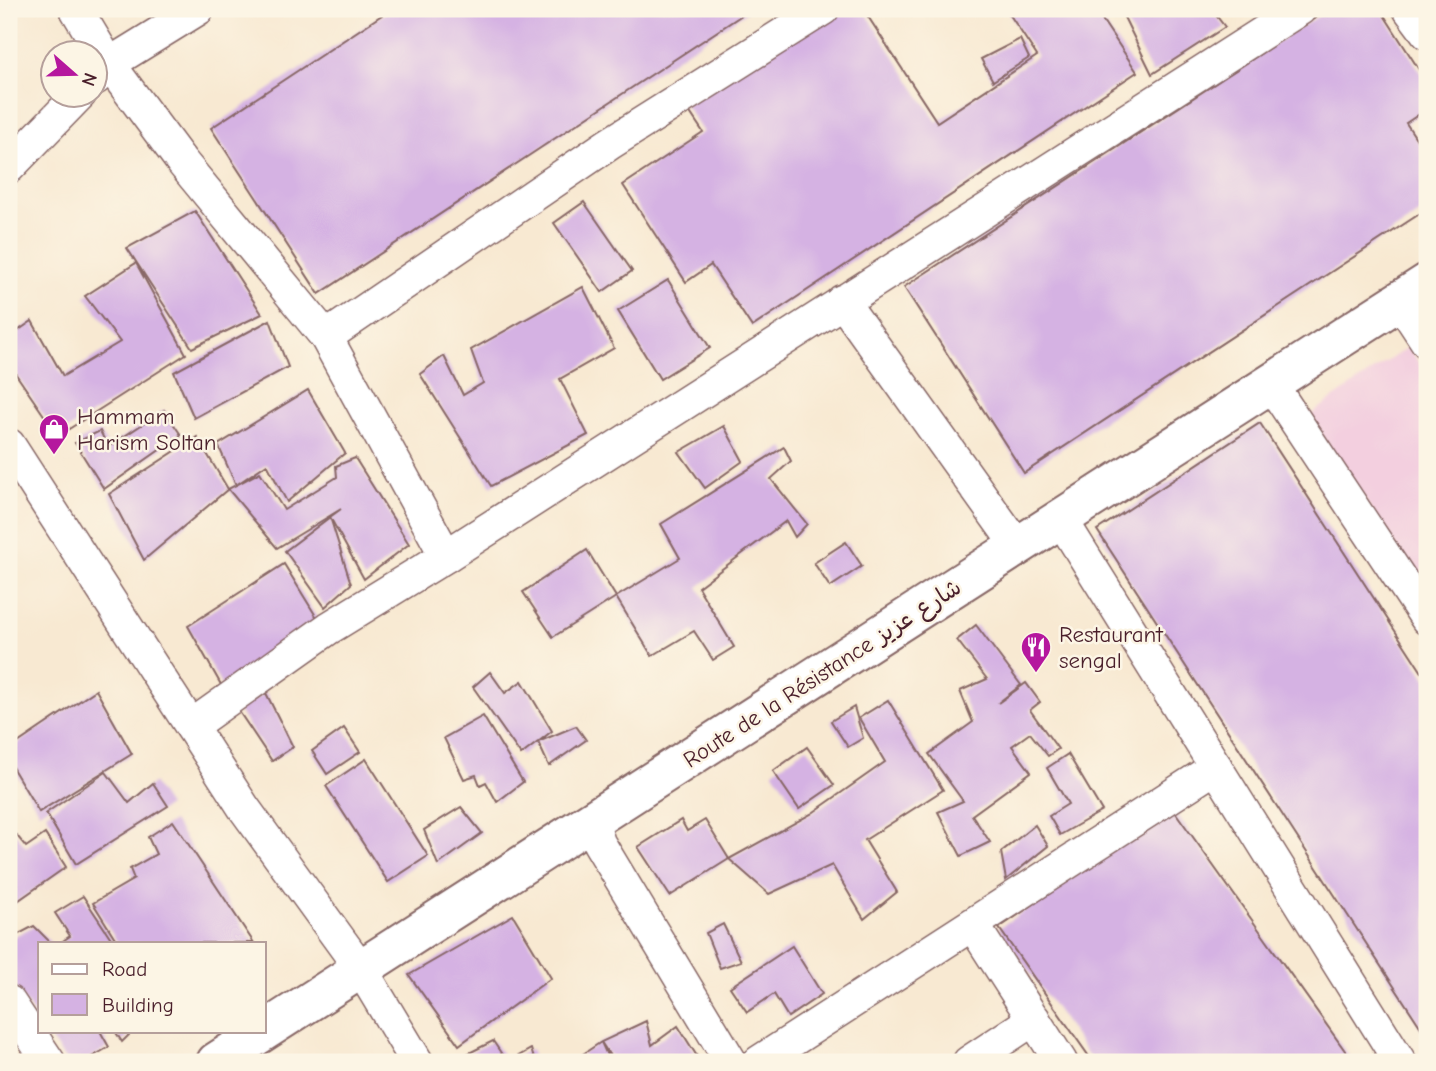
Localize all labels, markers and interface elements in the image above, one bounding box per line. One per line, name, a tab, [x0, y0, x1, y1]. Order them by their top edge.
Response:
north arrow	[38, 38, 108, 108]
text: N	[77, 70, 101, 89]
place label: Hammam Harism Soltan	[77, 403, 217, 456]
shop icon: Hammam Harism Soltan	[37, 412, 71, 456]
street label: Route de la Résistance شارع عزيز	[678, 573, 967, 775]
place label: Restaurant sengal	[1059, 621, 1164, 674]
restaurant icon: Restaurant sengal	[1019, 630, 1053, 674]
legend	[38, 942, 266, 1032]
text: Road	[102, 957, 147, 981]
text: Building	[102, 993, 174, 1017]

